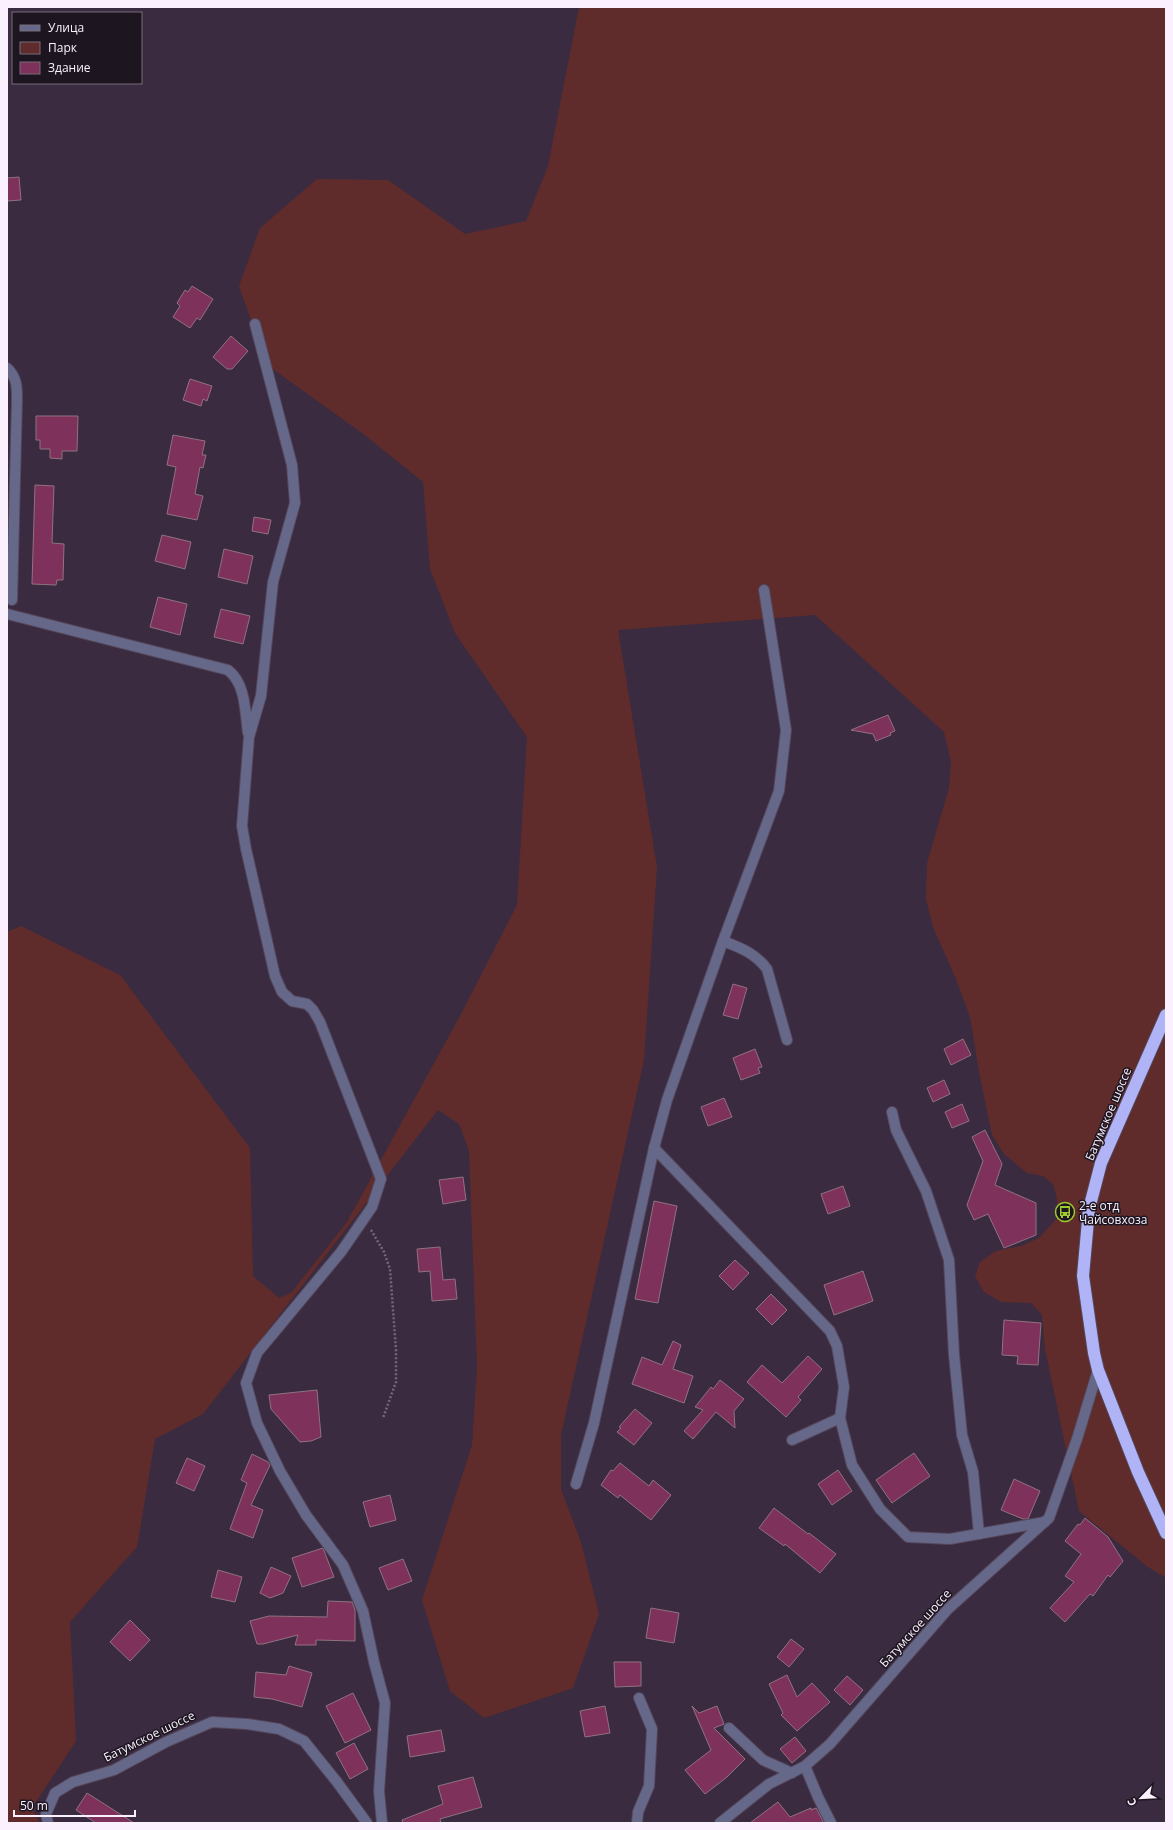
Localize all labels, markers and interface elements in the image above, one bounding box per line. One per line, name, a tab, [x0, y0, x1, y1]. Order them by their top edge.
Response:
legend	[12, 12, 142, 84]
text: Улица	[48, 19, 84, 36]
text: Парк	[48, 39, 78, 56]
text: Здание	[48, 59, 91, 76]
street label: Батумское шоссе	[1081, 1065, 1135, 1163]
place label: 2-е отд Чайсовхоза	[1079, 1197, 1147, 1228]
bus stop icon: 2-е отд Чайсовхоза	[1054, 1201, 1076, 1223]
street label: Батумское шоссе	[875, 1585, 955, 1671]
street label: Батумское шоссе	[101, 1706, 198, 1765]
north arrow	[1121, 1778, 1161, 1818]
scale bar	[14, 1792, 135, 1818]
text: С	[1123, 1796, 1140, 1809]
text: 50 m	[20, 1797, 48, 1814]

